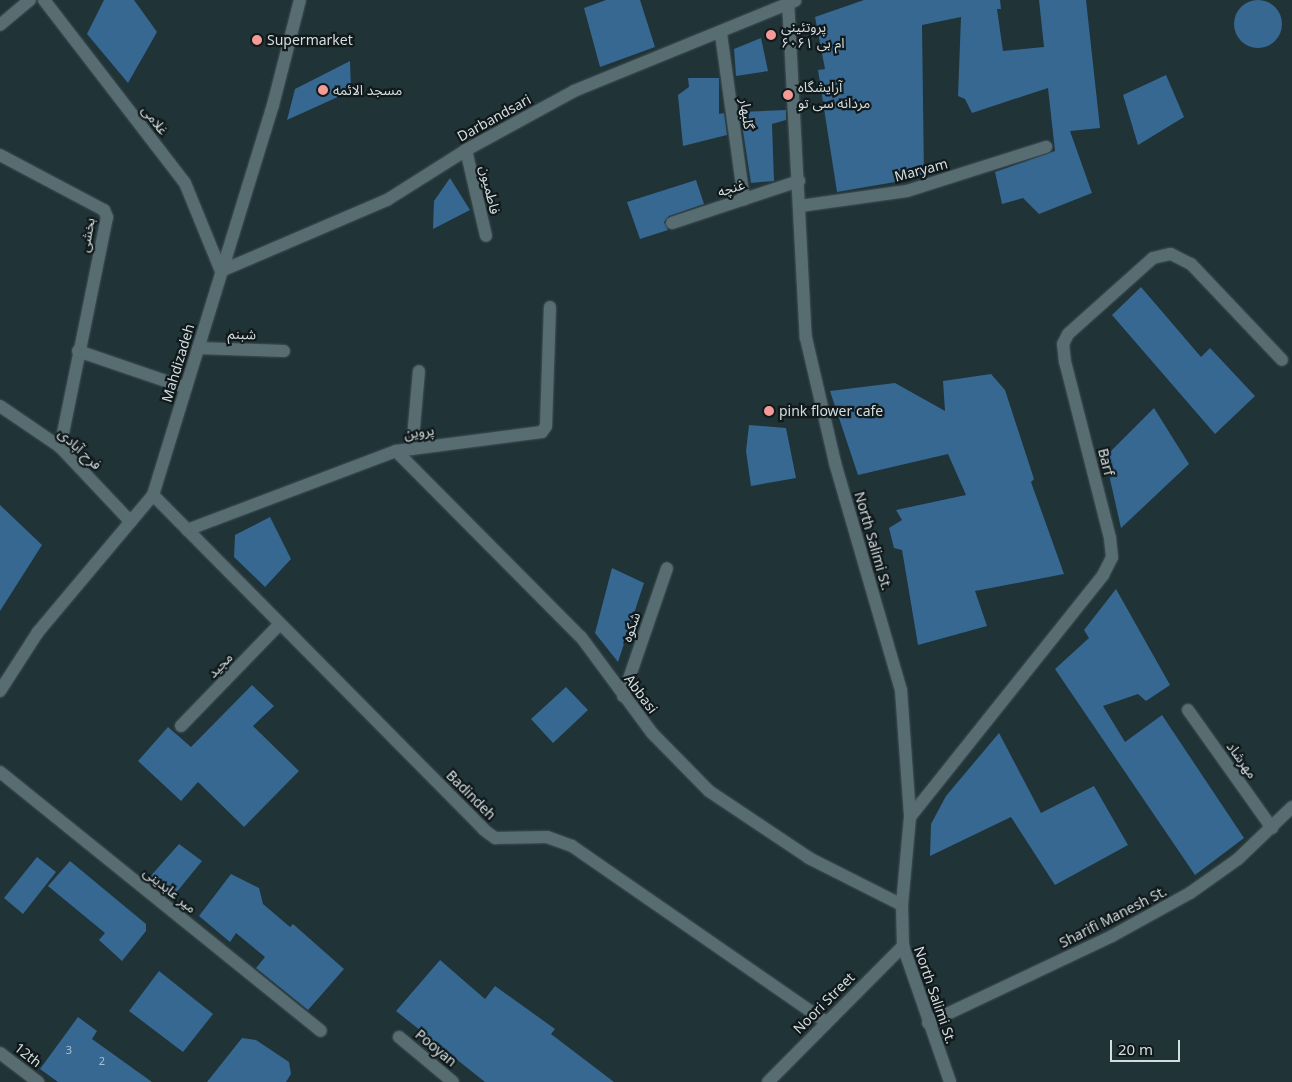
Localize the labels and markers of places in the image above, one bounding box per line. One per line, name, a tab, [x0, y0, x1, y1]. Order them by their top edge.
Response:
place label: پروتئینی ام بی ۶۰۶۱	[781, 19, 844, 52]
marker: پروتئینی ام بی ۶۰۶۱	[765, 29, 777, 41]
place label: Supermarket	[267, 32, 353, 48]
marker: Supermarket	[251, 34, 263, 46]
place label: آرایشگاه مردانه سی تو	[798, 79, 870, 111]
place label: مسجد الائمه	[333, 82, 402, 98]
marker: مسجد الائمه	[317, 84, 329, 96]
marker: آرایشگاه مردانه سی تو	[782, 89, 794, 101]
place label: pink flower cafe	[779, 403, 883, 419]
marker: pink flower cafe	[763, 405, 775, 417]

